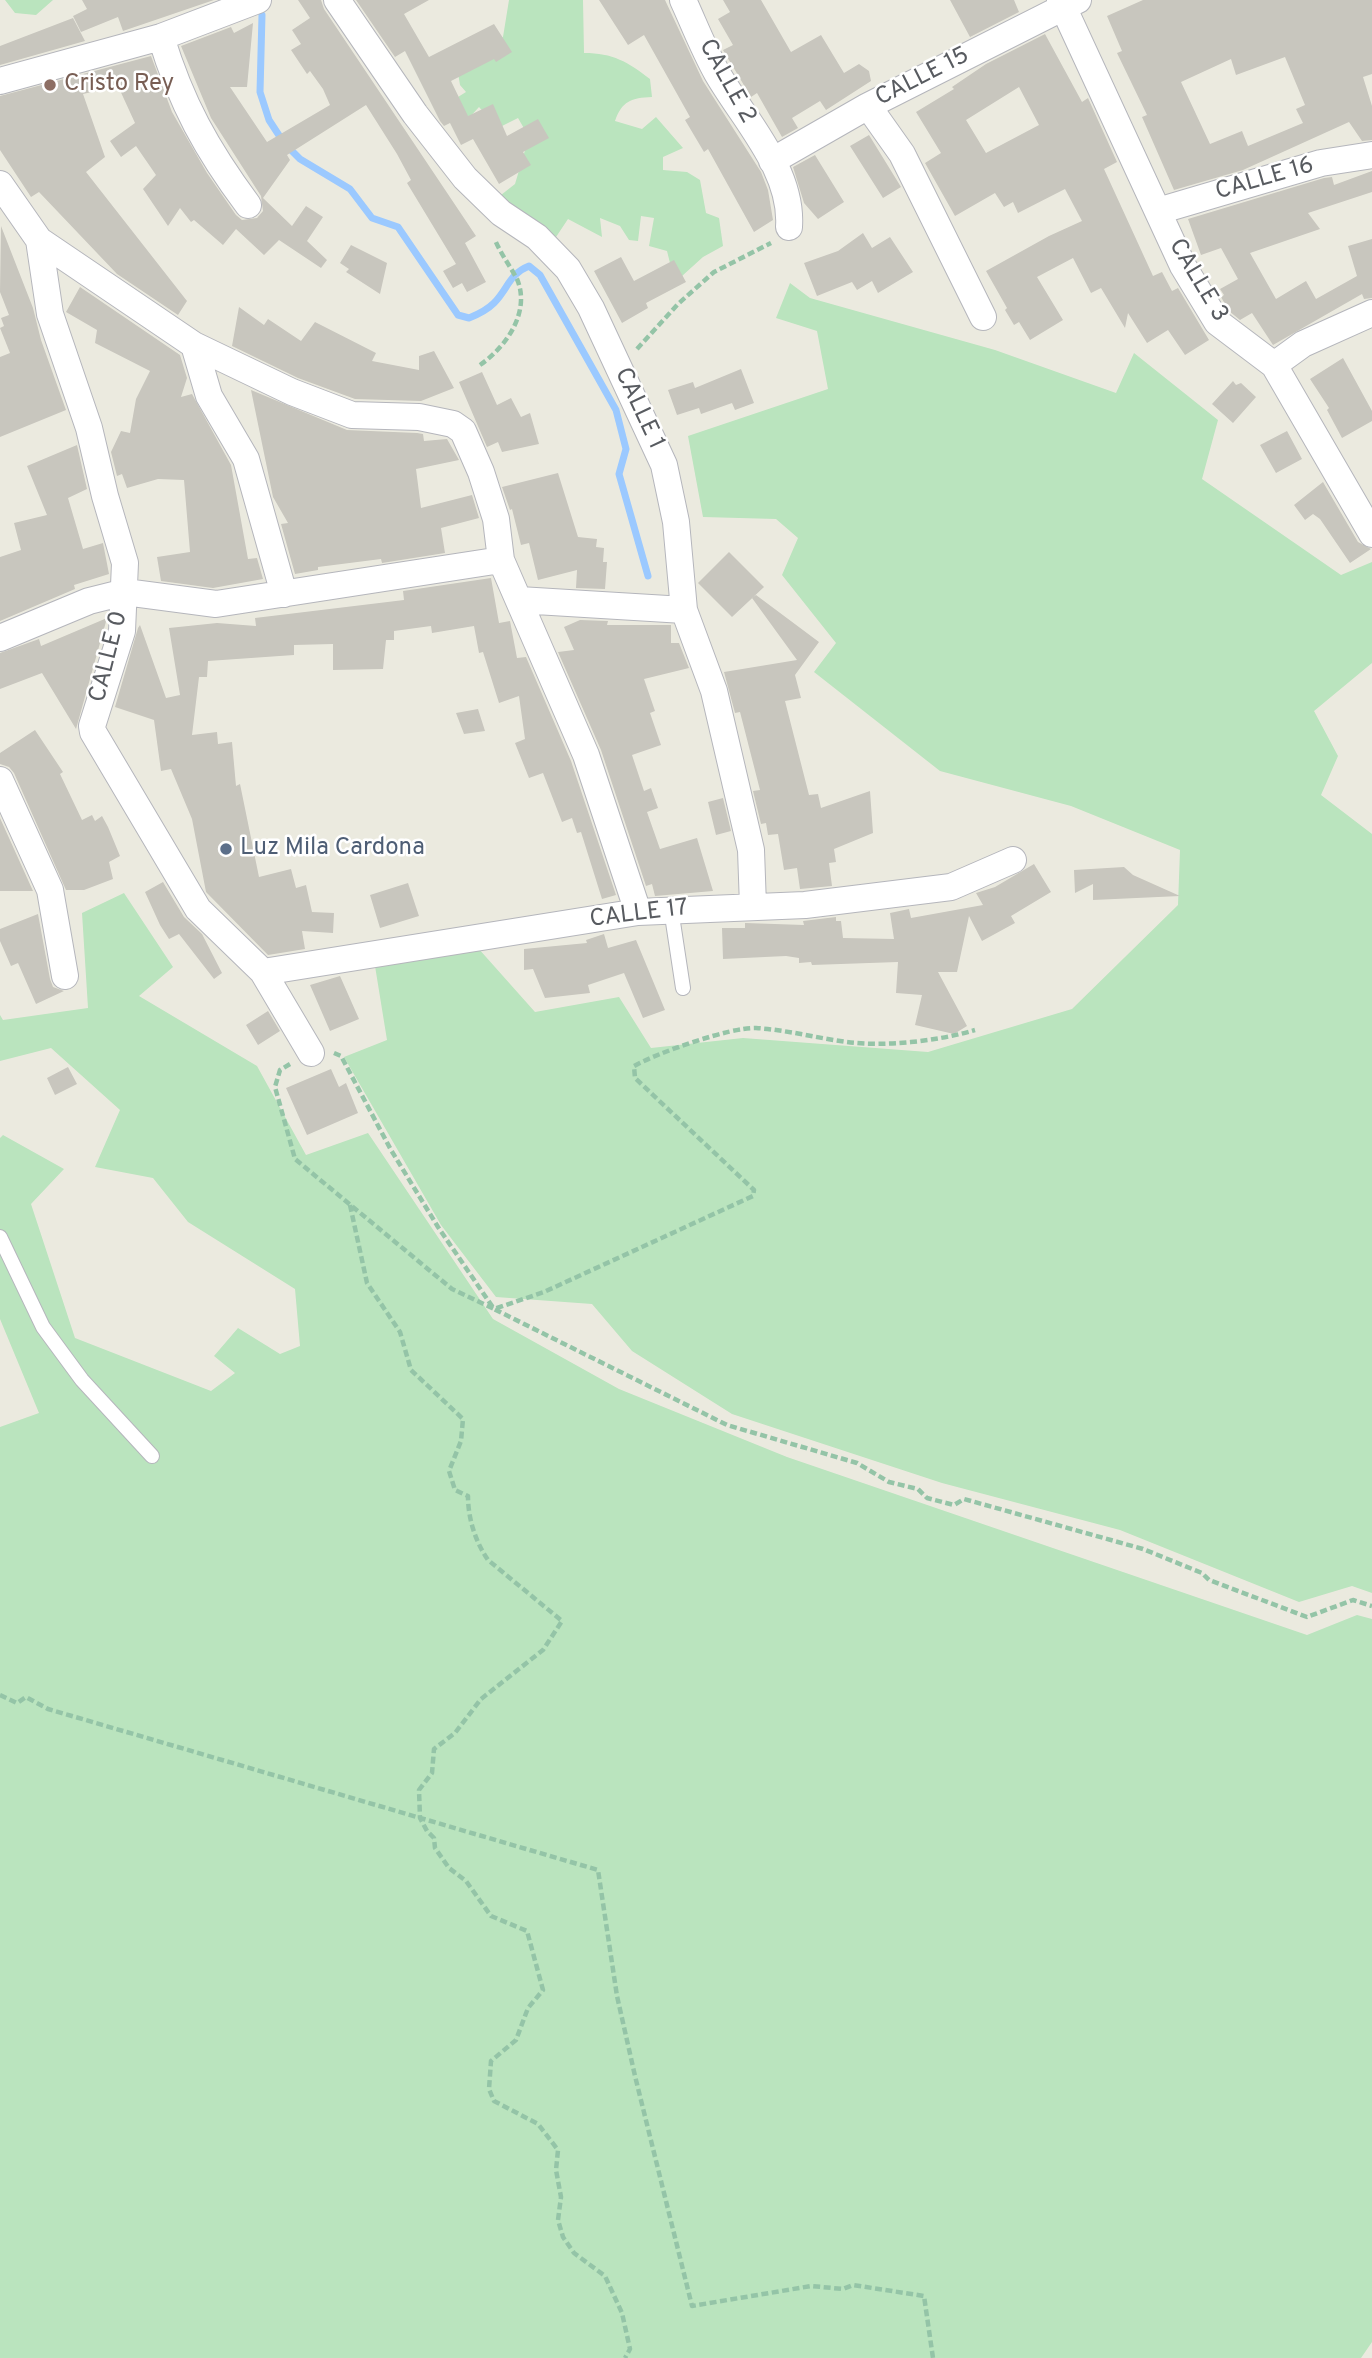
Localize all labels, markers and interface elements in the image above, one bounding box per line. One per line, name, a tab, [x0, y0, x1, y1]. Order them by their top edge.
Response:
street label: CALLE 2	[691, 35, 761, 129]
street label: CALLE 15	[871, 42, 975, 114]
place label: Cristo Rey	[64, 71, 174, 99]
marker: Cristo Rey	[42, 77, 58, 93]
street label: CALLE 16	[1212, 152, 1318, 208]
street label: CALLE 3	[1161, 234, 1233, 328]
street label: CALLE 1	[607, 364, 669, 454]
street label: CALLE 0	[85, 608, 135, 706]
place label: Luz Mila Cardona	[240, 835, 425, 863]
marker: Luz Mila Cardona	[218, 841, 234, 857]
street label: CALLE 17	[588, 895, 690, 935]

